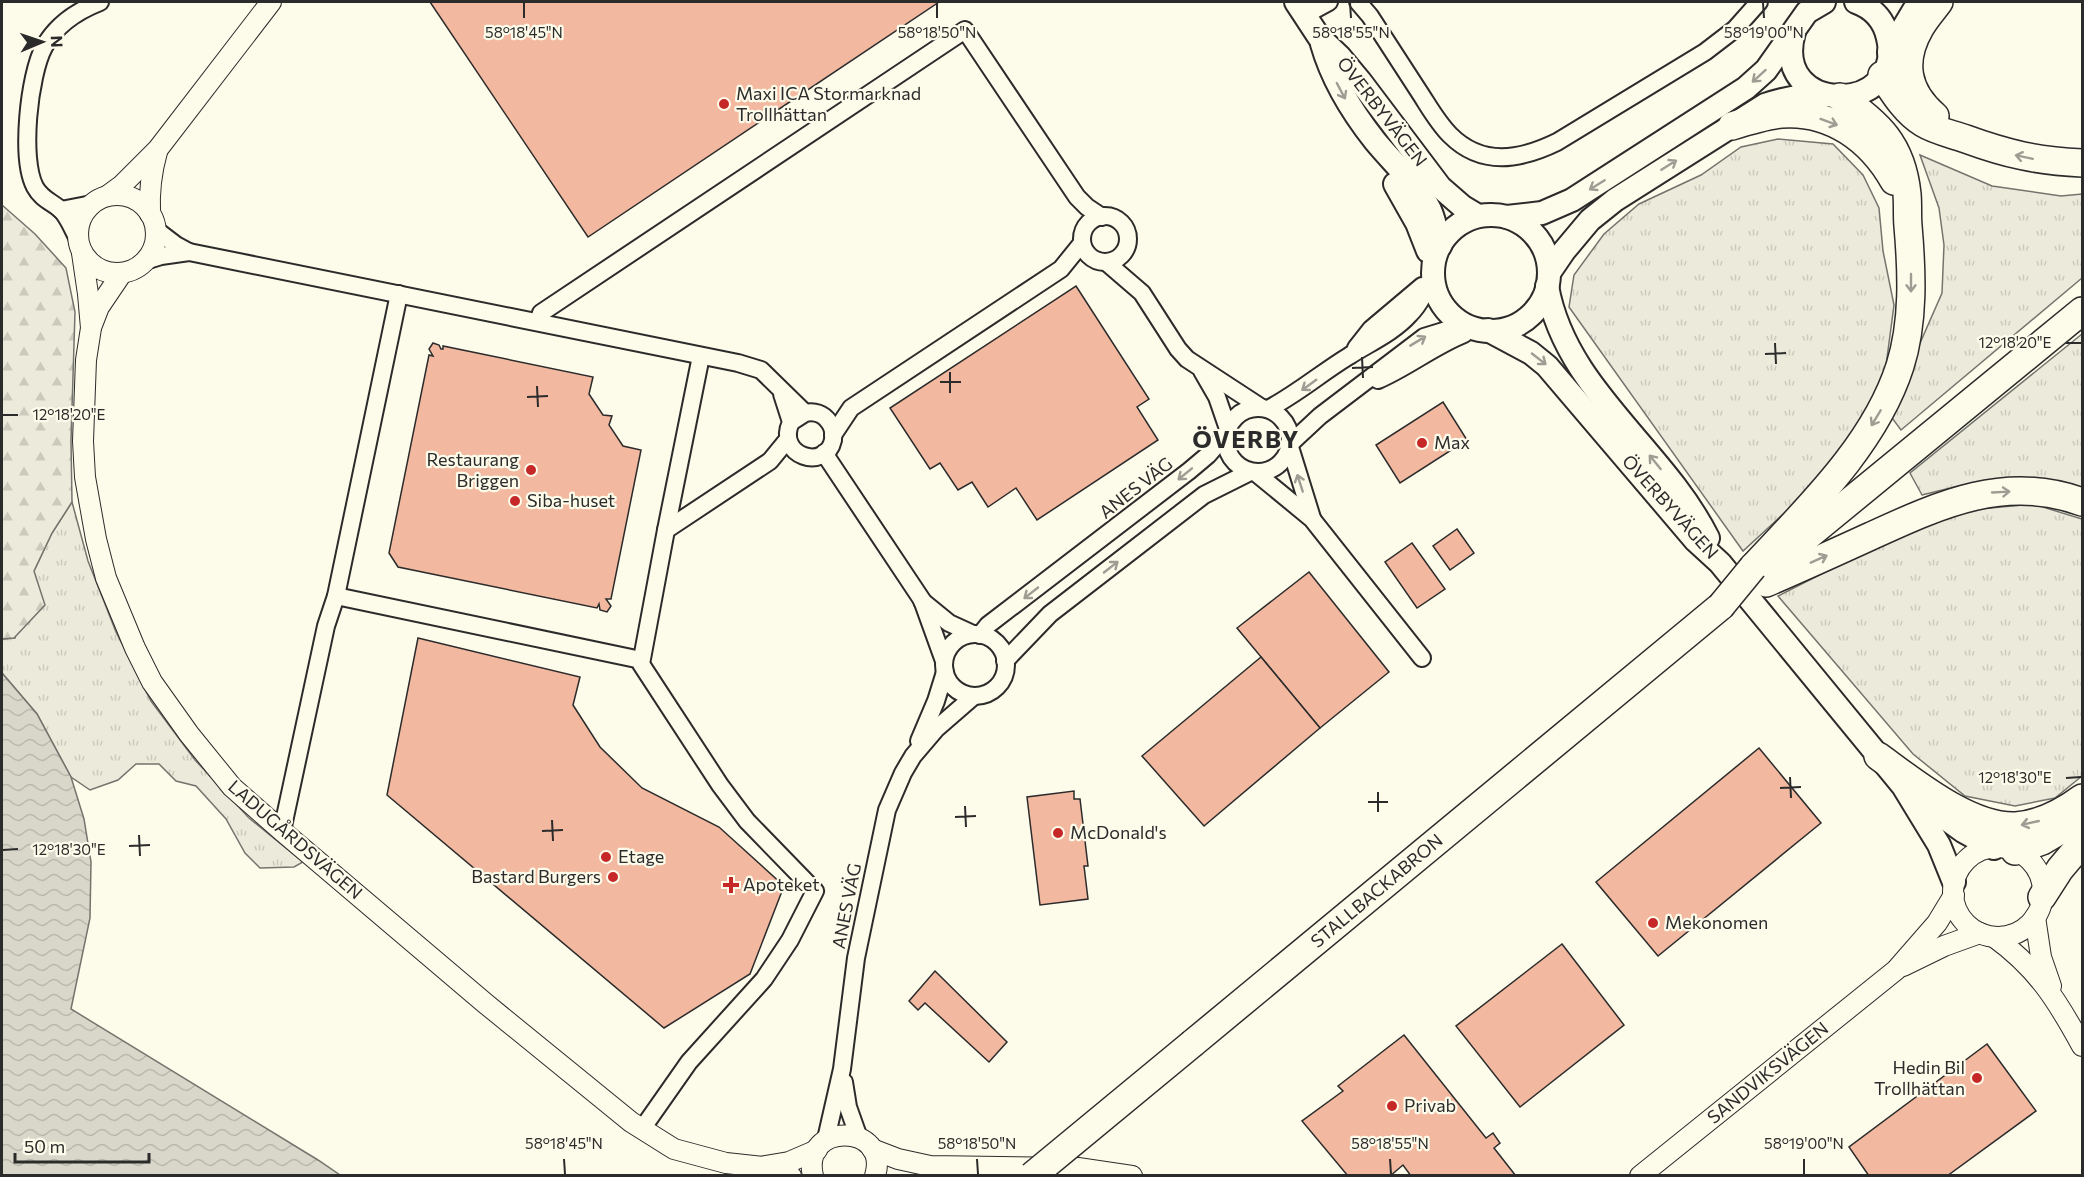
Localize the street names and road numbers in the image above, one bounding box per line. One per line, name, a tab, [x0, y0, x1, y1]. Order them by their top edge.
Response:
street label: ÖVERBYVÄGEN	[1333, 52, 1432, 171]
street label: ÖVERBYVÄGEN	[1618, 450, 1723, 563]
street label: ANES VÄG	[1094, 452, 1176, 523]
street label: LADUGÅRDSVÄGEN	[224, 775, 367, 904]
street label: STALLBACKABRON	[1306, 829, 1447, 952]
street label: ANES VÄG	[827, 861, 865, 951]
street label: SANDVIKSVÄGEN	[1702, 1017, 1832, 1128]

